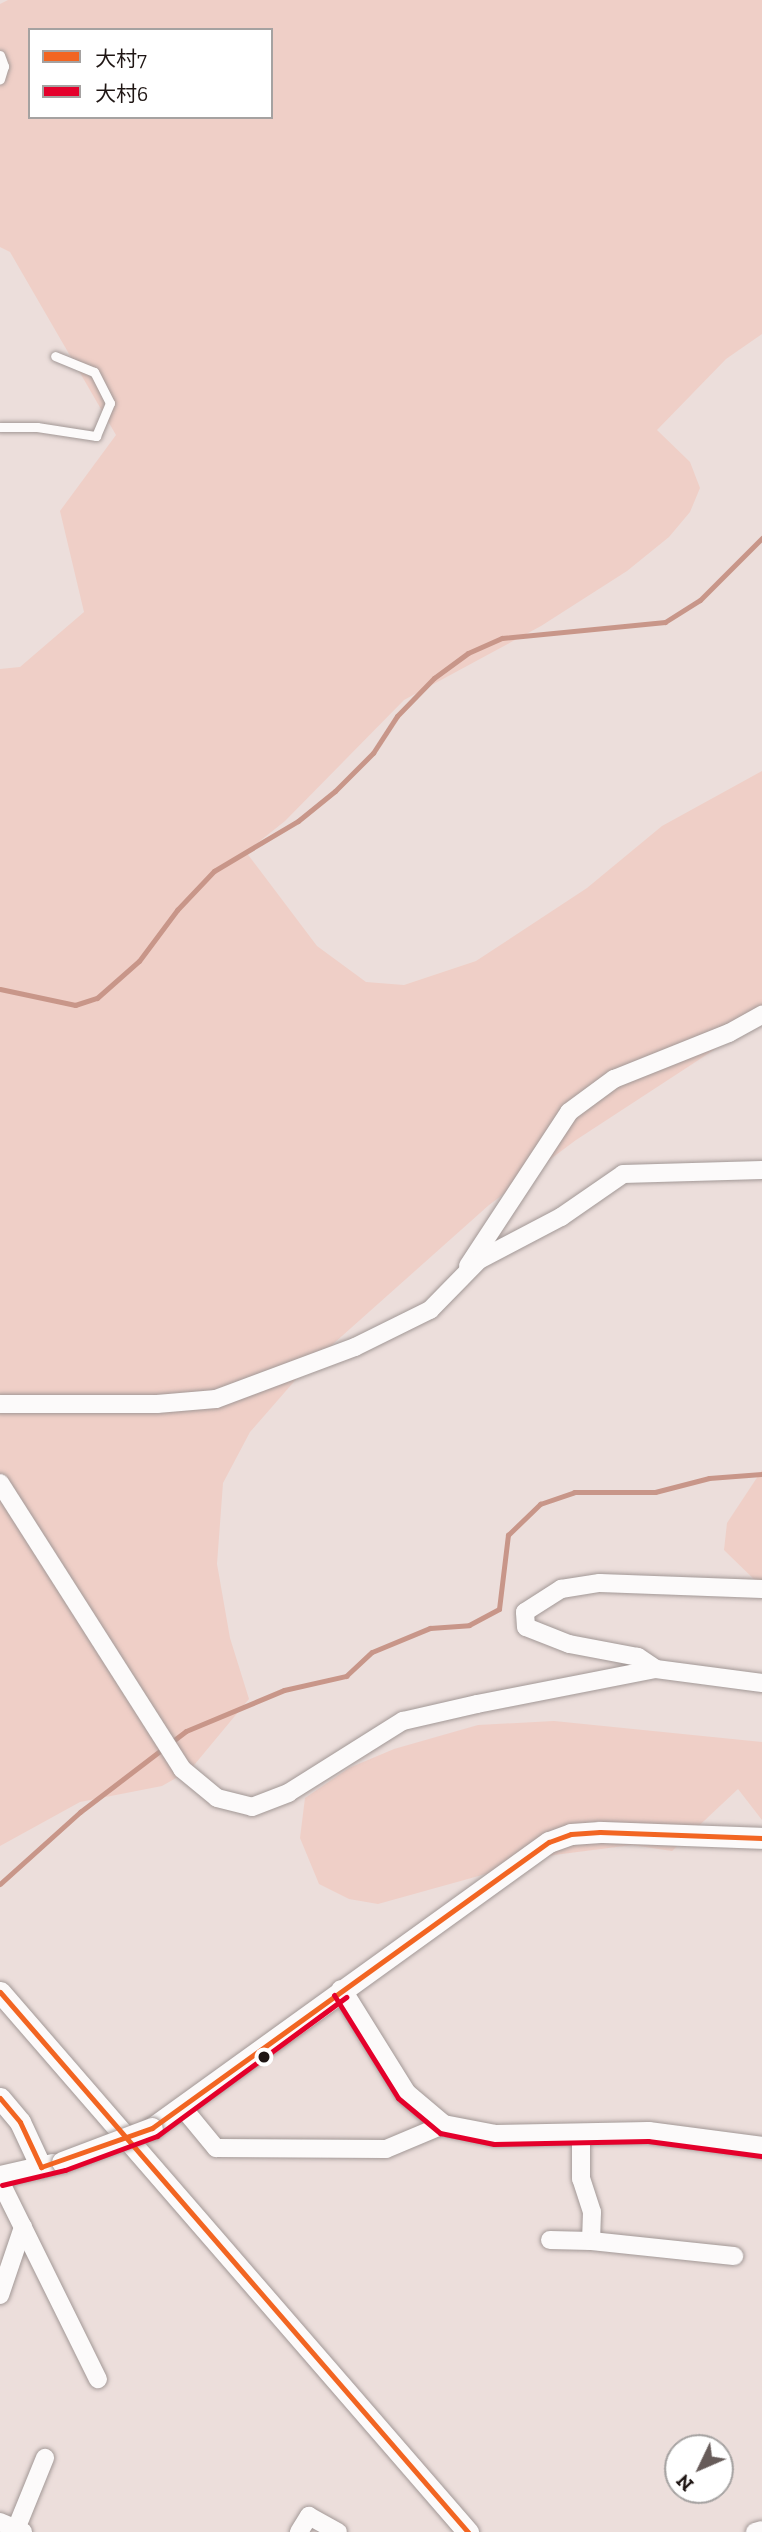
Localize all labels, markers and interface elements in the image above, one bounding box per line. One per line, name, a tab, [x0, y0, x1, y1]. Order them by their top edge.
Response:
legend	[28, 28, 273, 119]
text: 大村7	[95, 46, 147, 71]
text: 大村6	[95, 81, 148, 106]
unlabelled marker	[257, 2050, 271, 2064]
north arrow	[664, 2434, 734, 2504]
text: N	[672, 2469, 698, 2496]

